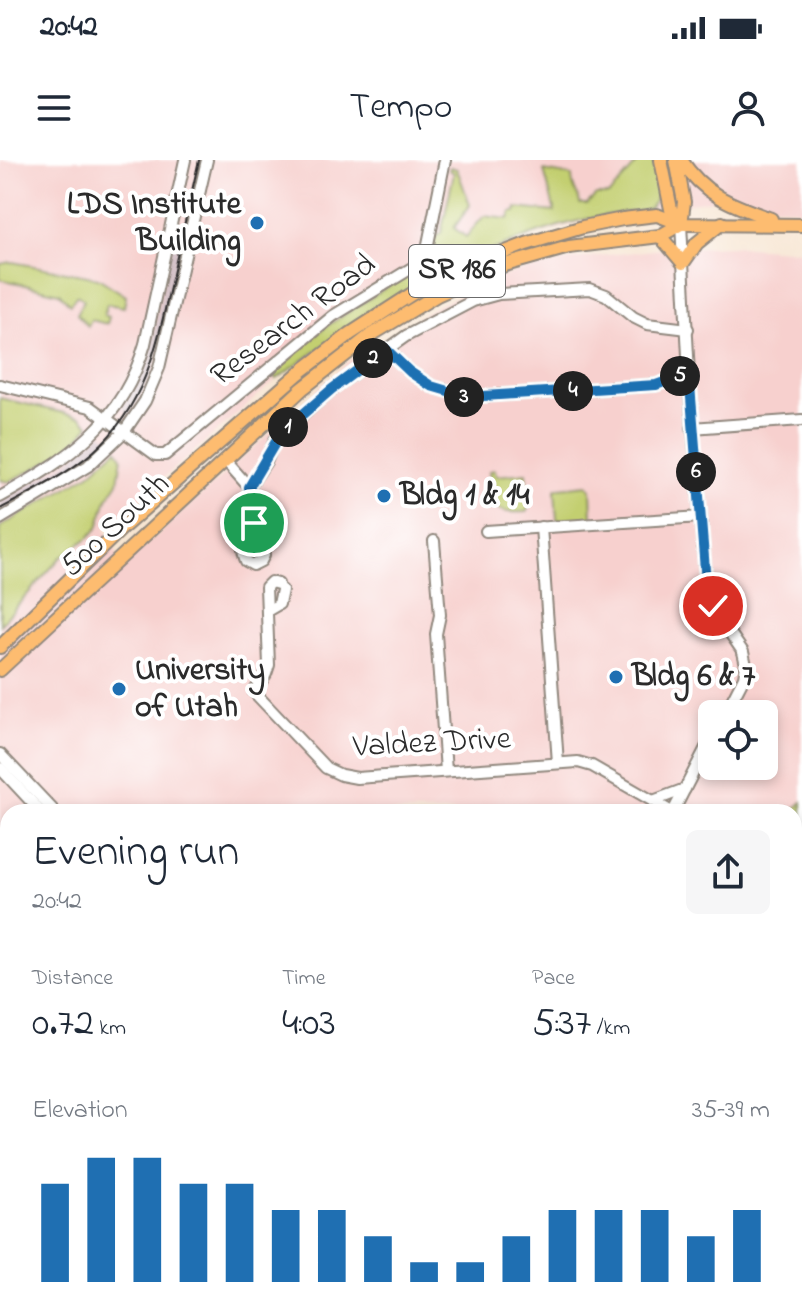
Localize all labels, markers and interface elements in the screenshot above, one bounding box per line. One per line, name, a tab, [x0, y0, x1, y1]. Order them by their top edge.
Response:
text: 20:42	[40, 6, 98, 50]
text: Tempo	[350, 82, 453, 135]
icon: menu	[32, 86, 76, 130]
icon: person	[726, 86, 770, 130]
place label: LDS Institute Building	[67, 182, 243, 267]
marker: LDS Institute Building	[248, 214, 266, 232]
street label: Research Road	[201, 243, 387, 399]
road number: SR 186	[409, 245, 505, 297]
pin: 2	[353, 338, 393, 378]
text: 2	[368, 342, 378, 374]
pin: 5	[660, 356, 700, 396]
text: 5	[674, 360, 686, 392]
pin: 4	[553, 371, 593, 411]
text: 4	[568, 375, 578, 407]
pin: 3	[444, 377, 484, 417]
text: 3	[459, 381, 469, 413]
pin: 1	[268, 407, 308, 447]
text: 1	[285, 411, 292, 443]
pin: 6	[676, 452, 716, 492]
text: 6	[691, 456, 701, 488]
street label: 500 South	[50, 463, 182, 589]
place label: Bldg 1 & 14	[398, 473, 530, 521]
marker: Bldg 1 & 14	[375, 487, 393, 505]
pin	[220, 489, 288, 557]
icon: arrive	[232, 501, 276, 545]
pin	[679, 572, 747, 640]
icon: check	[691, 584, 735, 628]
place label: University of Utah	[135, 648, 265, 732]
place label: Bldg 6 & 7	[630, 654, 756, 702]
marker: Bldg 6 & 7	[607, 668, 625, 686]
marker: University of Utah	[110, 680, 128, 698]
map controls	[698, 700, 778, 780]
button: locate	[698, 700, 778, 780]
street label: Valdez Drive	[351, 716, 513, 772]
text: Evening run	[32, 821, 239, 885]
button: share	[686, 830, 770, 914]
text: 20:42	[32, 883, 82, 921]
text: Distance	[32, 963, 113, 995]
text: Time	[282, 963, 326, 995]
text: Pace	[532, 963, 575, 995]
text: 0.72	[32, 995, 94, 1054]
text: 4:03	[282, 995, 336, 1054]
text: 5:37	[532, 995, 591, 1054]
text: km	[94, 1013, 126, 1045]
text: /km	[591, 1013, 630, 1045]
text: Elevation	[32, 1092, 128, 1130]
text: 35–39 m	[692, 1092, 770, 1130]

